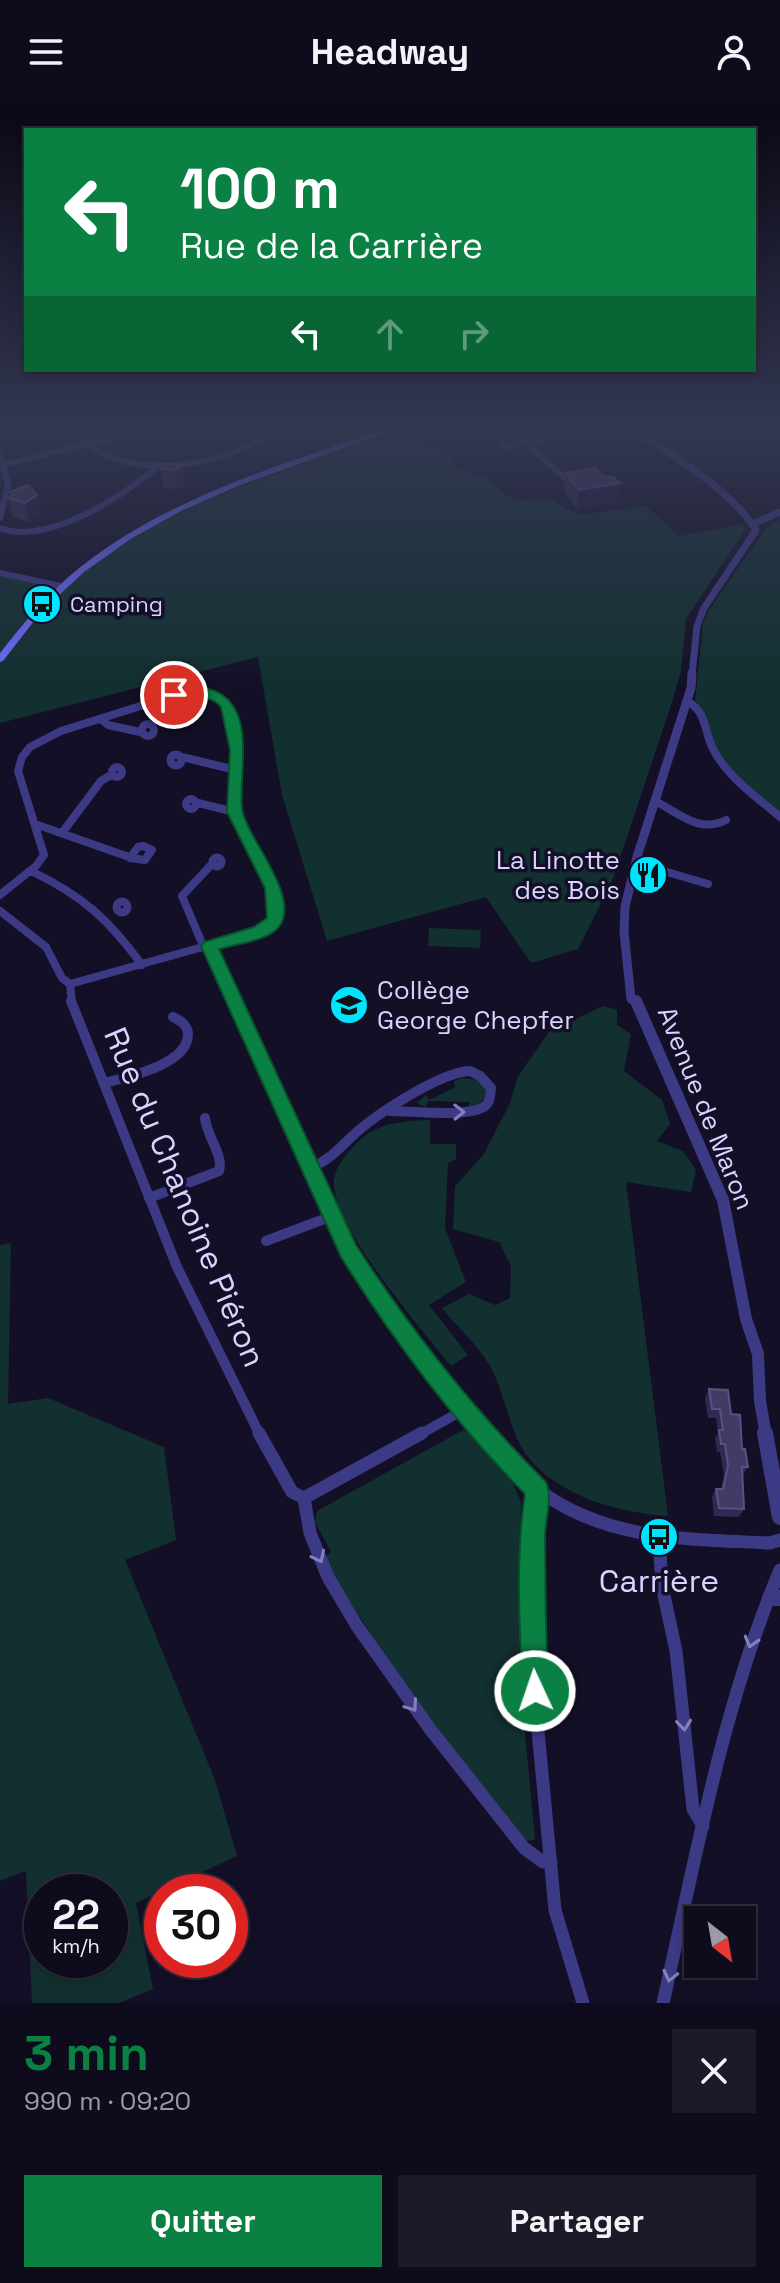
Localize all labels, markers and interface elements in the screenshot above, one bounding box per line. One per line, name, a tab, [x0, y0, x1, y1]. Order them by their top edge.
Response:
text: Headway	[311, 29, 469, 75]
icon: menu	[24, 30, 68, 74]
icon: person	[712, 30, 756, 74]
text: 100 m	[180, 153, 340, 224]
icon: left	[48, 160, 152, 264]
text: Rue de la Carrière	[180, 223, 483, 269]
icon: left	[284, 312, 328, 356]
icon: ahead	[368, 312, 412, 356]
icon: right	[452, 312, 496, 356]
bus stop icon: Camping	[21, 583, 63, 625]
place label: Camping	[70, 590, 163, 618]
pin	[140, 661, 208, 729]
icon: arrive	[152, 673, 196, 717]
place label: La Linotte des Bois	[496, 843, 620, 907]
restaurant icon: La Linotte des Bois	[627, 854, 669, 896]
place label: Collège George Chepfer	[377, 973, 574, 1037]
school or university icon: Collège George Chepfer	[328, 984, 370, 1026]
street label: Avenue de Maron	[650, 1001, 762, 1215]
street label: Rue du Chanoine Piéron	[95, 1021, 275, 1373]
one-way arrow	[453, 1103, 466, 1120]
bus stop icon: Carrière	[638, 1516, 680, 1558]
one-way arrow	[309, 1549, 325, 1564]
place label: Carrière	[599, 1561, 719, 1601]
one-way arrow	[744, 1635, 760, 1649]
position arrow	[493, 1649, 577, 1733]
one-way arrow	[402, 1697, 417, 1712]
one-way arrow	[675, 1718, 692, 1731]
speed limit sign: 30	[144, 1874, 248, 1978]
text: 22	[52, 1890, 100, 1941]
north arrow	[684, 1906, 756, 1978]
map controls	[684, 1906, 756, 1978]
text: km/h	[52, 1933, 100, 1959]
one-way arrow	[662, 1969, 679, 1983]
text: 3 min	[24, 2023, 149, 2084]
button: close	[672, 2029, 756, 2113]
text: 990 m · 09:20	[24, 2084, 191, 2118]
button: Quitter	[24, 2175, 382, 2267]
button: Partager	[398, 2175, 756, 2267]

